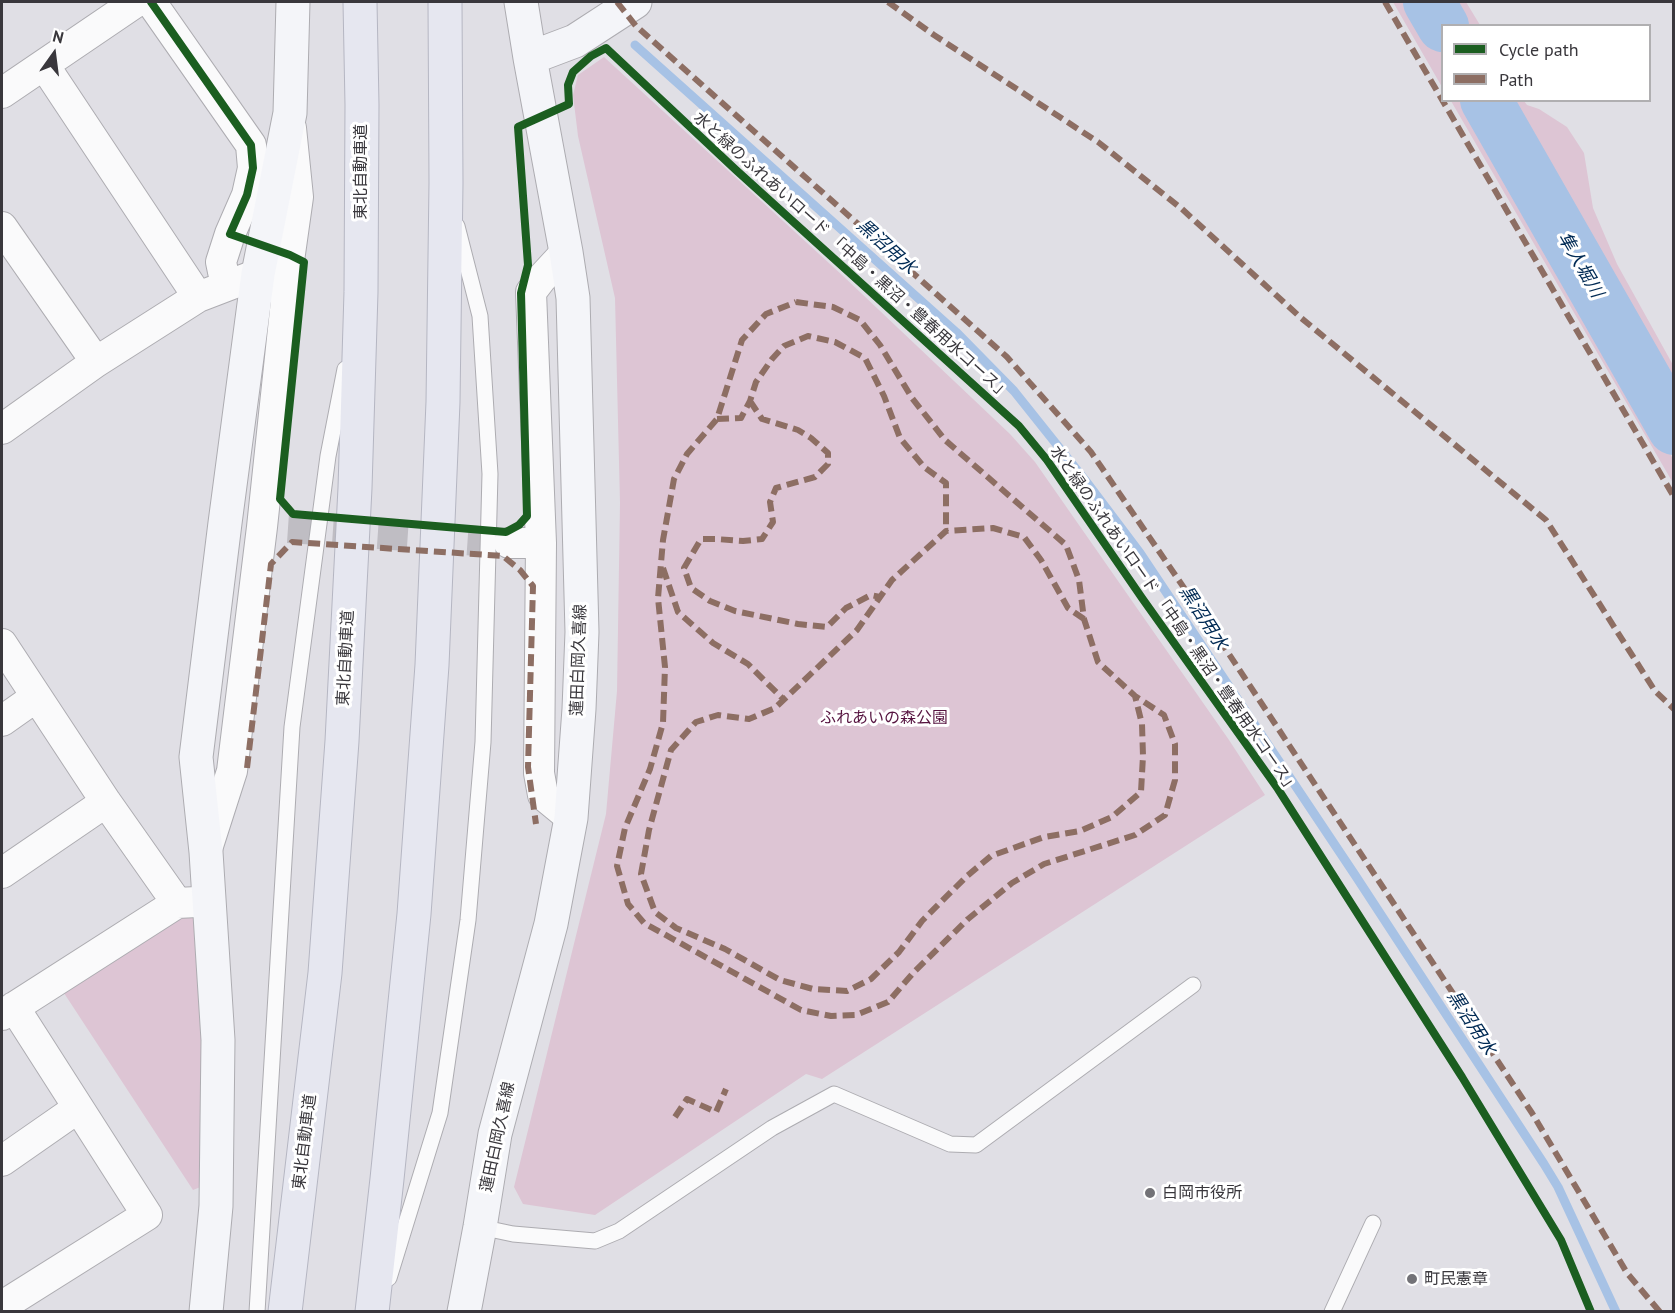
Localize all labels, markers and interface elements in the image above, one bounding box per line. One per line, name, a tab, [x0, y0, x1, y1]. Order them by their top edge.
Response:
north arrow	[24, 24, 84, 84]
legend	[1441, 24, 1651, 102]
text: N	[51, 26, 66, 48]
text: Cycle path	[1499, 38, 1579, 61]
text: Path	[1499, 68, 1533, 91]
street label: 水と緑のふれあいロード 「中島・黒沼・豊春用水コース」	[689, 108, 1015, 404]
street label: 東北自動車道	[351, 124, 371, 220]
water label: 黒沼用水	[852, 215, 920, 279]
water label: 隼人堀川	[1553, 228, 1607, 302]
street label: 水と緑のふれあいロード 「中島・黒沼・豊春用水コース」	[1046, 442, 1302, 798]
water label: 黒沼用水	[1174, 582, 1232, 654]
street label: 蓮田白岡久喜線	[567, 604, 591, 716]
street label: 東北自動車道	[334, 610, 358, 706]
park label: ふれあいの森公園	[820, 708, 948, 728]
water label: 黒沼用水	[1442, 987, 1500, 1059]
street label: 蓮田白岡久喜線	[477, 1080, 519, 1194]
street label: 東北自動車道	[290, 1093, 320, 1191]
place label: 白岡市役所	[1162, 1183, 1242, 1203]
marker: 白岡市役所	[1143, 1186, 1157, 1200]
place label: 町民憲章	[1424, 1269, 1488, 1289]
marker: 町民憲章	[1405, 1272, 1419, 1286]

